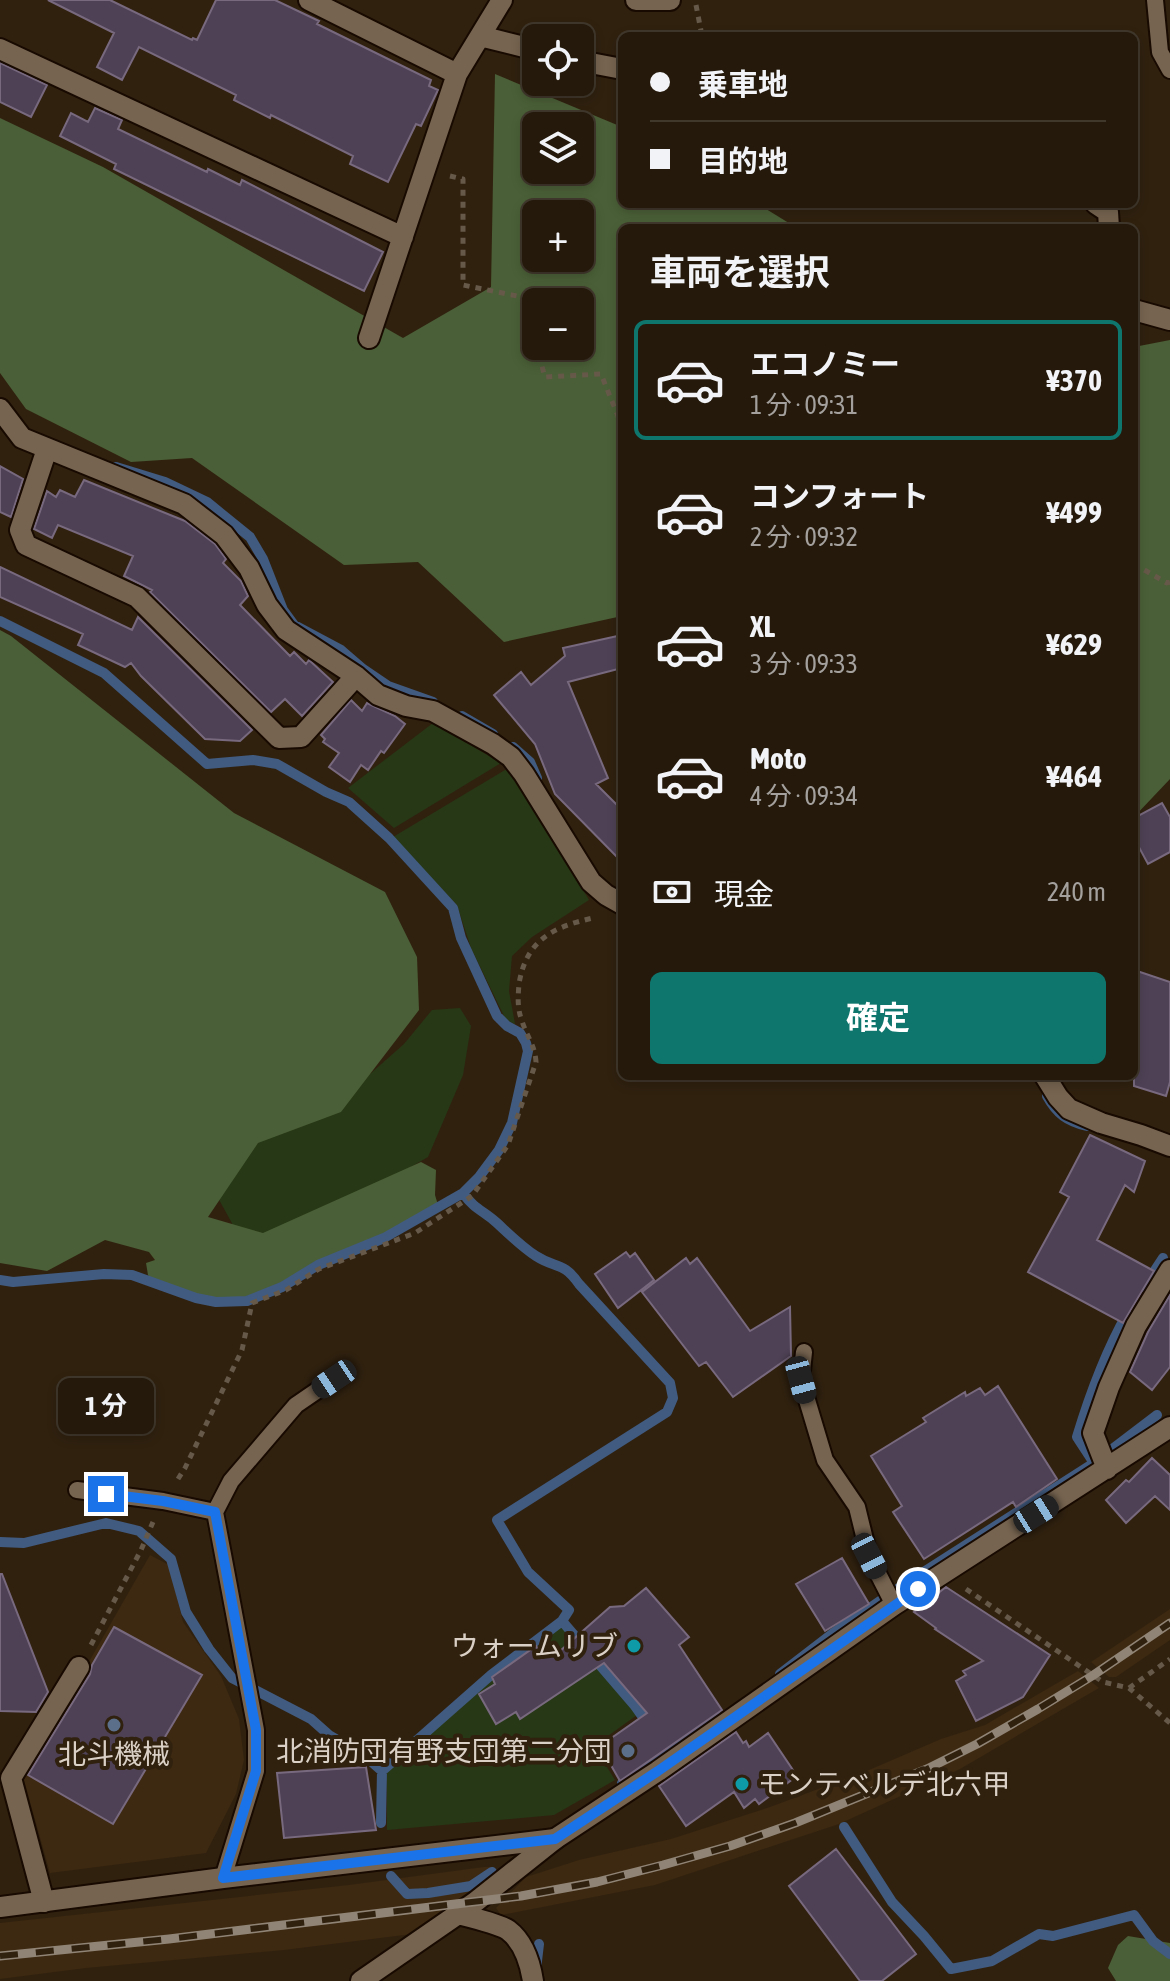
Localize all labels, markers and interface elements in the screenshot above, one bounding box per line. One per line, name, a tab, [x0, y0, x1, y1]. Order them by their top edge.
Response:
map controls	[522, 24, 594, 360]
button: locate	[522, 24, 594, 96]
text: 乗車地	[698, 67, 788, 101]
button: layers	[522, 112, 594, 184]
text: 目的地	[698, 144, 788, 178]
button: +	[522, 200, 594, 272]
text: 車両を選択	[650, 251, 830, 293]
button: −	[522, 288, 594, 360]
icon: car	[654, 344, 726, 416]
text: エコノミー	[750, 347, 900, 381]
text: ¥370	[1046, 363, 1102, 397]
text: 1 分 · 09:31	[750, 390, 858, 420]
icon: car	[654, 476, 726, 548]
text: コンフォート	[750, 479, 929, 513]
text: ¥499	[1046, 495, 1102, 529]
text: 2 分 · 09:32	[750, 522, 858, 552]
icon: car	[654, 608, 726, 680]
text: XL	[750, 609, 775, 643]
text: ¥629	[1046, 627, 1102, 661]
text: 3 分 · 09:33	[750, 649, 858, 679]
icon: car	[654, 740, 726, 812]
text: Moto	[750, 741, 807, 775]
text: ¥464	[1046, 759, 1102, 793]
text: 4 分 · 09:34	[750, 781, 858, 811]
icon: cash	[650, 870, 694, 914]
text: 現金	[714, 877, 774, 911]
text: 240 m	[1047, 877, 1106, 907]
button: 確定	[650, 972, 1106, 1064]
car	[783, 1354, 819, 1406]
car	[307, 1356, 361, 1402]
callout: 1 分	[58, 1378, 154, 1434]
text: 1 分	[85, 1391, 127, 1421]
route end	[88, 1476, 124, 1512]
car	[1009, 1491, 1063, 1537]
car	[847, 1529, 891, 1583]
route start	[900, 1571, 936, 1607]
place label: ウォームリブ	[451, 1630, 618, 1662]
marker: ウォームリブ	[625, 1637, 643, 1655]
marker: 北斗機械	[105, 1716, 123, 1734]
place label: 北消防団有野支団第二分団	[276, 1735, 612, 1767]
place label: 北斗機械	[58, 1738, 170, 1770]
marker: 北消防団有野支団第二分団	[619, 1742, 637, 1760]
place label: モンテベルデ北六甲	[758, 1768, 1010, 1800]
marker: モンテベルデ北六甲	[733, 1775, 751, 1793]

